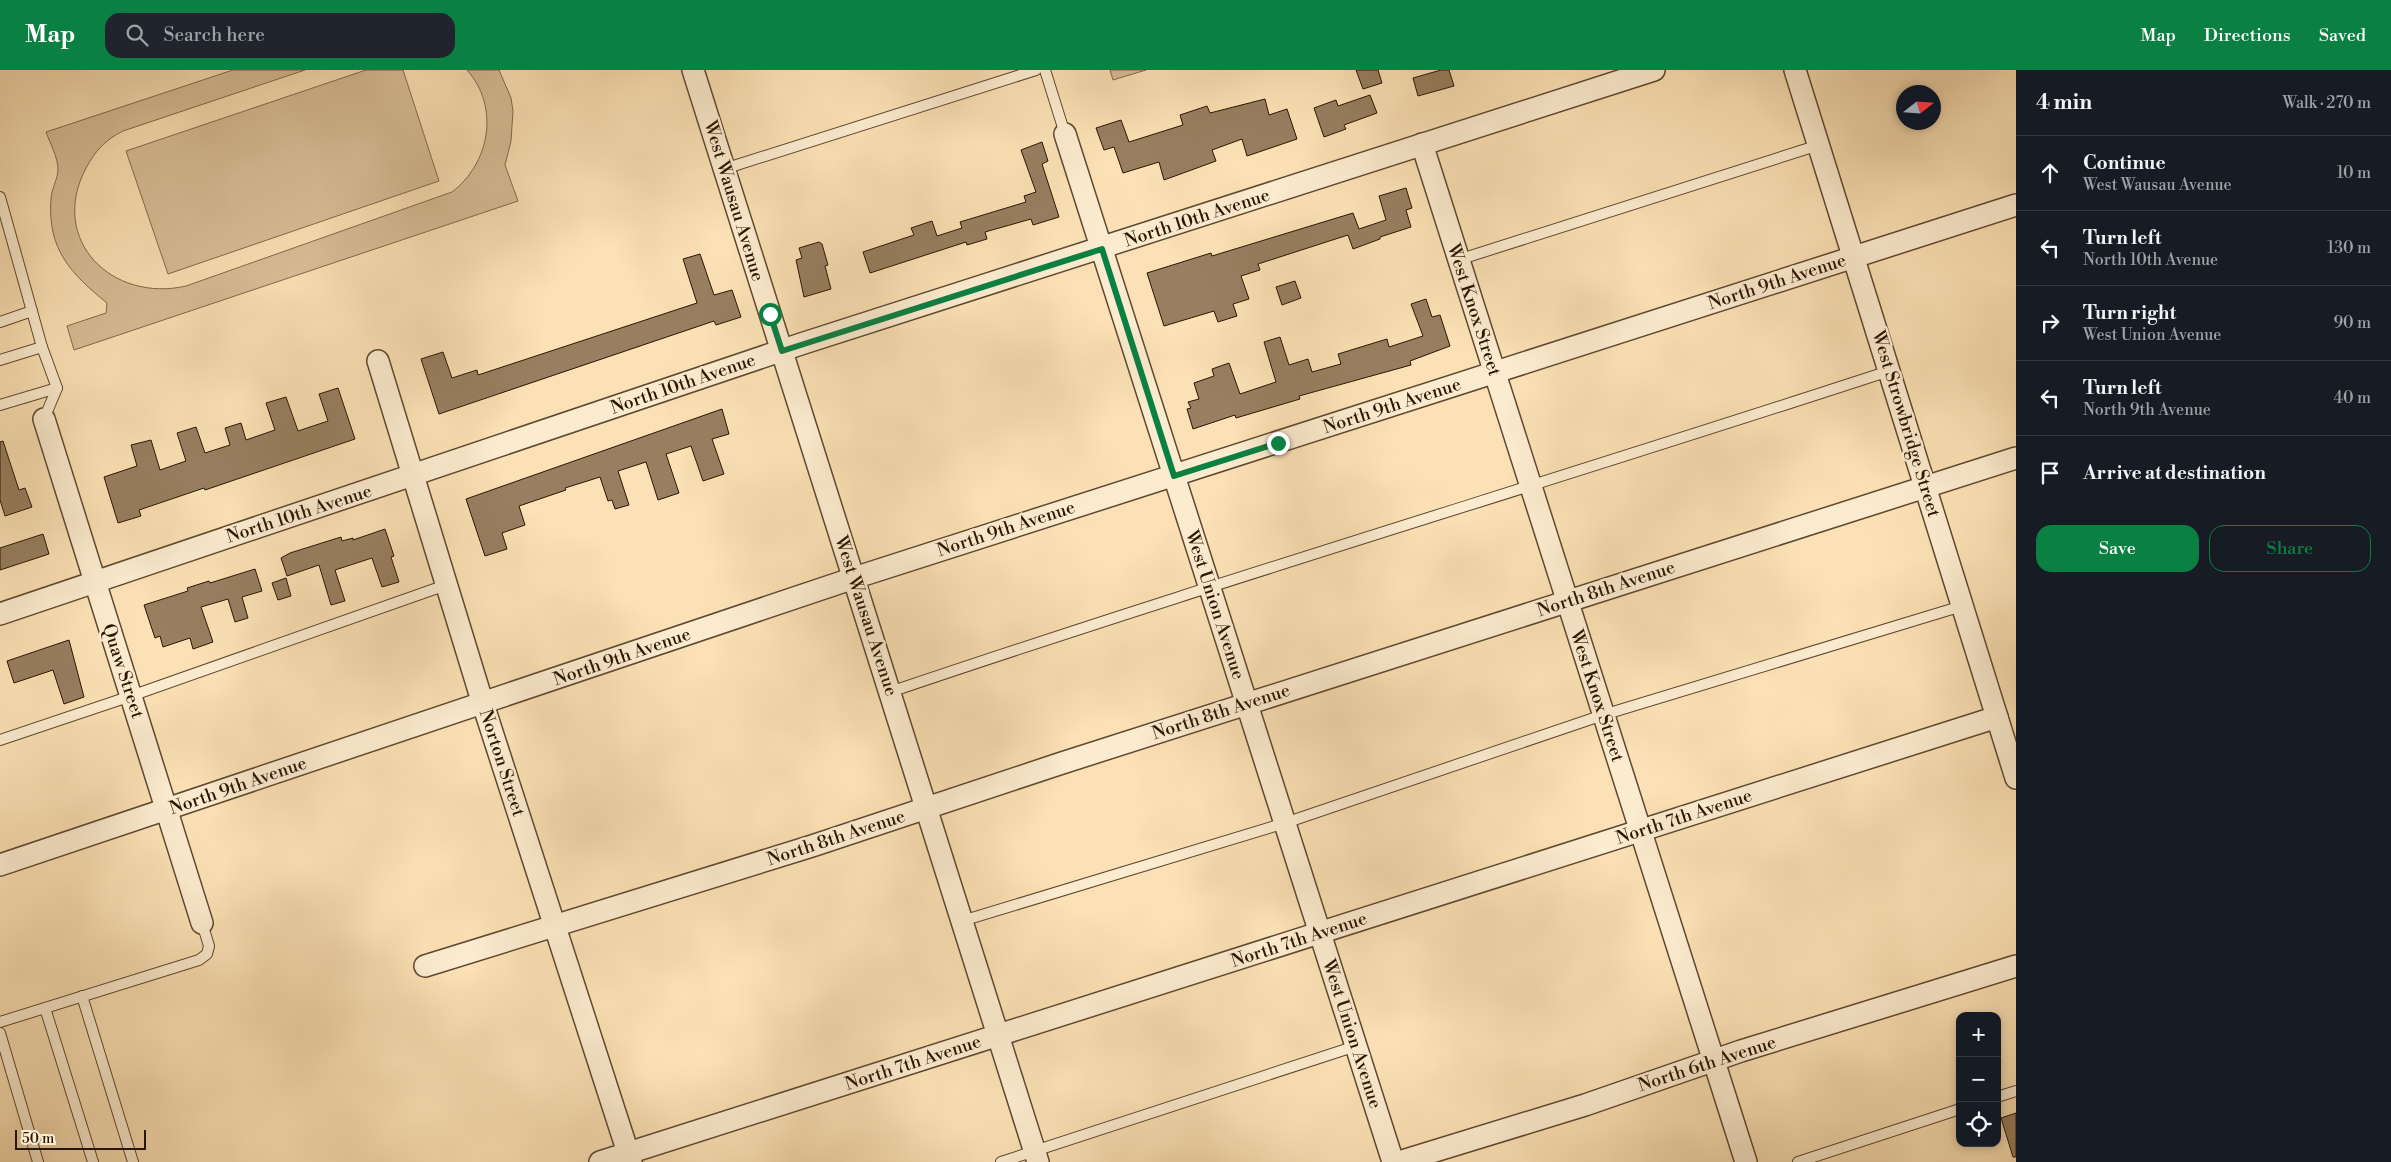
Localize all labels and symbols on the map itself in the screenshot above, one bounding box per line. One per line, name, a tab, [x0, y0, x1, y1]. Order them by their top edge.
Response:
north arrow	[1896, 85, 1941, 130]
street label: West Wausau Avenue	[698, 117, 769, 284]
street label: North 10th Avenue	[1121, 184, 1273, 252]
street label: West Knox Street	[1441, 240, 1506, 380]
street label: North 9th Avenue	[1705, 249, 1849, 315]
route start	[759, 303, 782, 326]
street label: West Strowbridge Street	[1866, 327, 1946, 521]
street label: North 10th Avenue	[607, 348, 759, 420]
street label: North 9th Avenue	[1320, 373, 1464, 439]
route end	[1267, 432, 1290, 455]
street label: North 10th Avenue	[223, 480, 375, 548]
street label: North 9th Avenue	[934, 496, 1078, 562]
street label: West Union Avenue	[1180, 526, 1250, 683]
street label: West Wausau Avenue	[829, 532, 903, 699]
street label: North 8th Avenue	[1534, 556, 1678, 622]
street label: Quaw Street	[97, 621, 149, 722]
street label: North 9th Avenue	[550, 623, 694, 691]
street label: West Knox Street	[1564, 626, 1629, 766]
street label: North 8th Avenue	[1149, 679, 1293, 745]
street label: Norton Street	[474, 707, 530, 820]
street label: North 9th Avenue	[166, 752, 310, 820]
street label: North 7th Avenue	[1613, 784, 1755, 850]
street label: North 8th Avenue	[764, 805, 908, 871]
street label: North 7th Avenue	[1228, 907, 1370, 973]
street label: West Union Avenue	[1317, 955, 1387, 1112]
street label: North 7th Avenue	[842, 1030, 984, 1096]
street label: North 6th Avenue	[1635, 1031, 1779, 1097]
scale bar	[15, 1127, 146, 1150]

